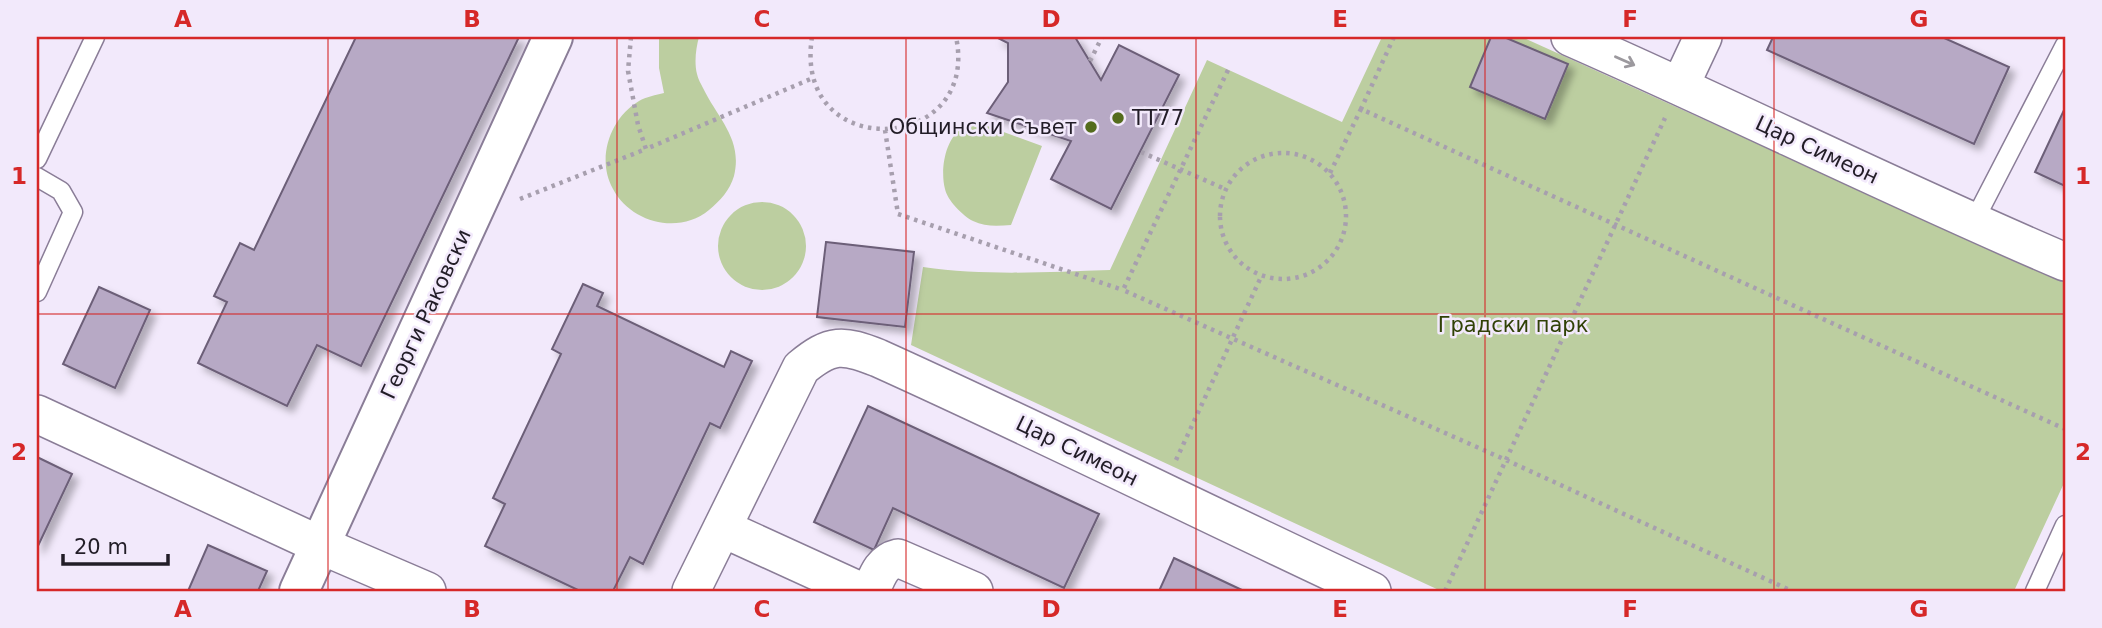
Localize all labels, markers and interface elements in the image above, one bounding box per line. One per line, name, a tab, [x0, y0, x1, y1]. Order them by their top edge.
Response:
text: A	[174, 6, 192, 32]
text: B	[463, 6, 481, 32]
text: C	[754, 6, 770, 32]
text: D	[1041, 6, 1061, 32]
text: E	[1332, 6, 1348, 32]
text: F	[1622, 6, 1638, 32]
text: G	[1910, 6, 1928, 32]
one-way arrow	[1614, 55, 1635, 68]
place label: TT77	[1131, 106, 1184, 130]
marker: TT77	[1110, 110, 1126, 126]
street label: Цар Симеон	[1752, 111, 1882, 189]
place label: Общински Съвет	[889, 115, 1077, 139]
marker: Общински Съвет	[1083, 119, 1099, 135]
text: 1	[11, 163, 27, 189]
text: 1	[2075, 163, 2091, 189]
street label: Георги Раковски	[376, 225, 476, 403]
park label: Градски парк	[1438, 313, 1588, 337]
street label: Цар Симеон	[1012, 411, 1142, 491]
text: 2	[11, 439, 27, 465]
text: 2	[2075, 439, 2091, 465]
scale bar	[63, 523, 168, 567]
text: 20 m	[74, 535, 128, 559]
text: A	[174, 596, 192, 622]
text: B	[463, 596, 481, 622]
text: C	[754, 596, 770, 622]
text: D	[1041, 596, 1061, 622]
text: E	[1332, 596, 1348, 622]
text: F	[1622, 596, 1638, 622]
text: G	[1910, 596, 1928, 622]

